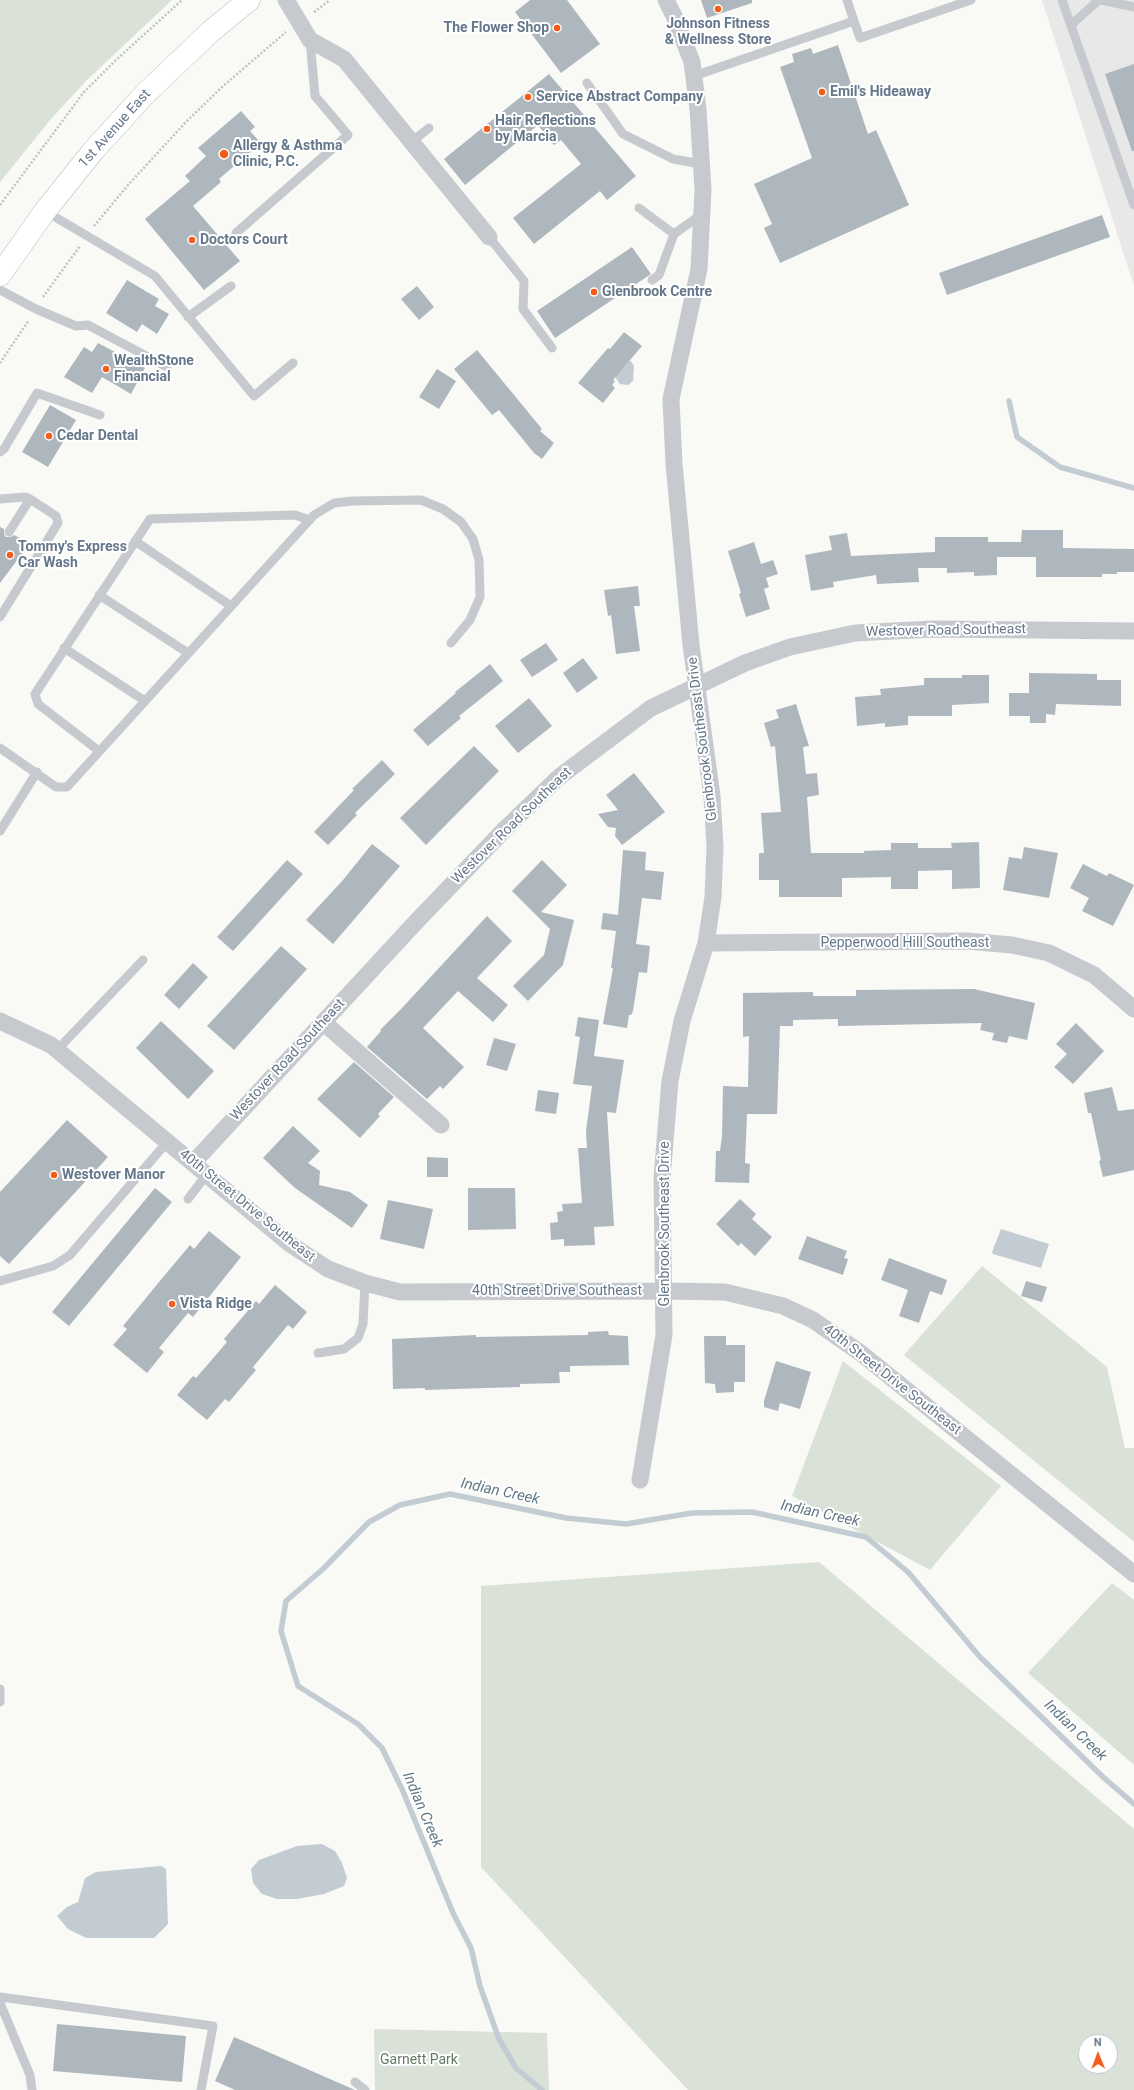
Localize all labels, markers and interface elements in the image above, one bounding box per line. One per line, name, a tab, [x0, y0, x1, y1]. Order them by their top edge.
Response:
marker: Johnson Fitness & Wellness Store	[713, 4, 723, 14]
place label: Johnson Fitness & Wellness Store	[665, 16, 771, 48]
place label: The Flower Shop	[443, 20, 549, 36]
marker: The Flower Shop	[552, 23, 562, 33]
place label: Emil's Hideaway	[830, 84, 931, 100]
street label: 1st Avenue East	[75, 86, 155, 172]
marker: Emil's Hideaway	[817, 87, 827, 97]
place label: Service Abstract Company	[536, 89, 703, 105]
marker: Service Abstract Company	[523, 92, 533, 102]
place label: Hair Reflections by Marcia	[495, 113, 596, 146]
marker: Hair Reflections by Marcia	[482, 124, 492, 134]
place label: Allergy & Asthma Clinic, P.C.	[233, 138, 342, 170]
marker: Allergy & Asthma Clinic, P.C.	[218, 148, 230, 160]
place label: Doctors Court	[200, 232, 288, 248]
marker: Doctors Court	[187, 235, 197, 245]
place label: Glenbrook Centre	[602, 284, 712, 300]
marker: Glenbrook Centre	[589, 287, 599, 297]
place label: WealthStone Financial	[114, 353, 194, 386]
marker: WealthStone Financial	[101, 364, 111, 374]
place label: Cedar Dental	[57, 428, 138, 444]
marker: Cedar Dental	[44, 431, 54, 441]
place label: Tommy's Express Car Wash	[18, 539, 127, 572]
marker: Tommy's Express Car Wash	[5, 550, 15, 560]
street label: Westover Road Southeast	[866, 621, 1026, 641]
street label: Glenbrook Southeast Drive	[685, 656, 721, 822]
street label: Westover Road Southeast	[449, 764, 575, 888]
street label: Pepperwood Hill Southeast	[821, 935, 989, 951]
street label: Westover Road Southeast	[227, 996, 349, 1124]
street label: Glenbrook Southeast Drive	[657, 1141, 673, 1307]
street label: 40th Street Drive Southeast	[176, 1146, 318, 1266]
place label: Westover Manor	[62, 1167, 165, 1183]
marker: Westover Manor	[49, 1170, 59, 1180]
street label: 40th Street Drive Southeast	[472, 1283, 642, 1299]
place label: Vista Ridge	[180, 1296, 252, 1312]
marker: Vista Ridge	[167, 1299, 177, 1309]
street label: 40th Street Drive Southeast	[820, 1321, 964, 1439]
water label: Indian Creek	[459, 1475, 541, 1509]
water label: Indian Creek	[779, 1497, 861, 1531]
water label: Indian Creek	[1040, 1697, 1110, 1765]
water label: Indian Creek	[398, 1769, 446, 1851]
north arrow	[1078, 2034, 1118, 2074]
text: N	[1094, 2036, 1102, 2049]
park label: Garnett Park	[380, 2052, 458, 2068]

